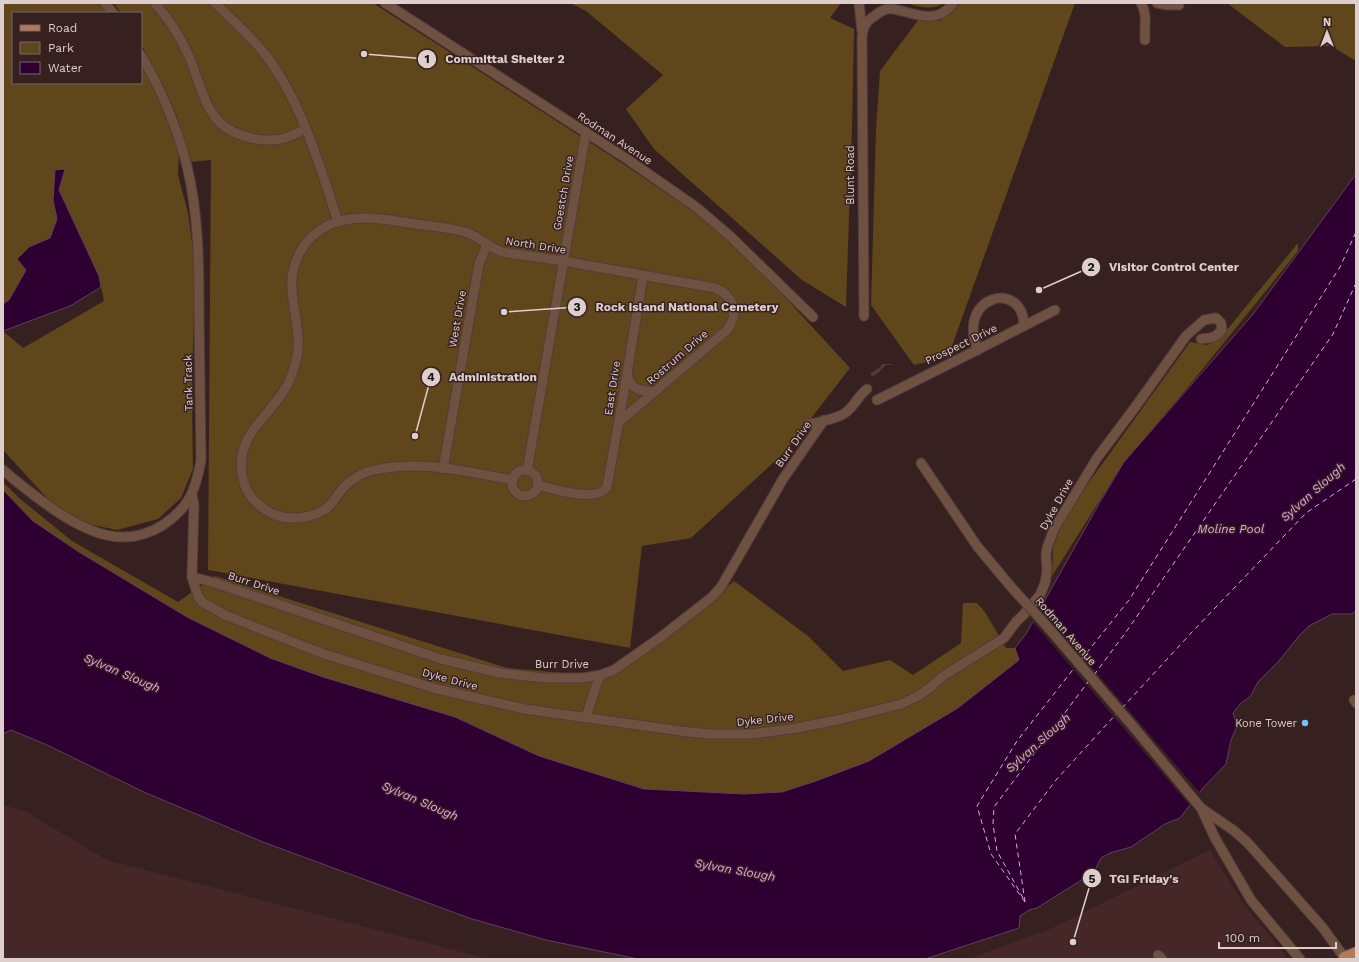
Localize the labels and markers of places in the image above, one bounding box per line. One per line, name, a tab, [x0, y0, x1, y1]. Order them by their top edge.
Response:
callout: Committal Shelter 2	[417, 47, 573, 71]
callout: Visitor Control Center	[1081, 255, 1247, 279]
callout: Rock Island National Cemetery	[567, 295, 787, 319]
callout: Administration	[421, 365, 545, 389]
place label: Kone Tower	[1235, 717, 1298, 730]
marker: Kone Tower	[1300, 718, 1310, 728]
callout: TGI Friday's	[1082, 866, 1187, 890]

